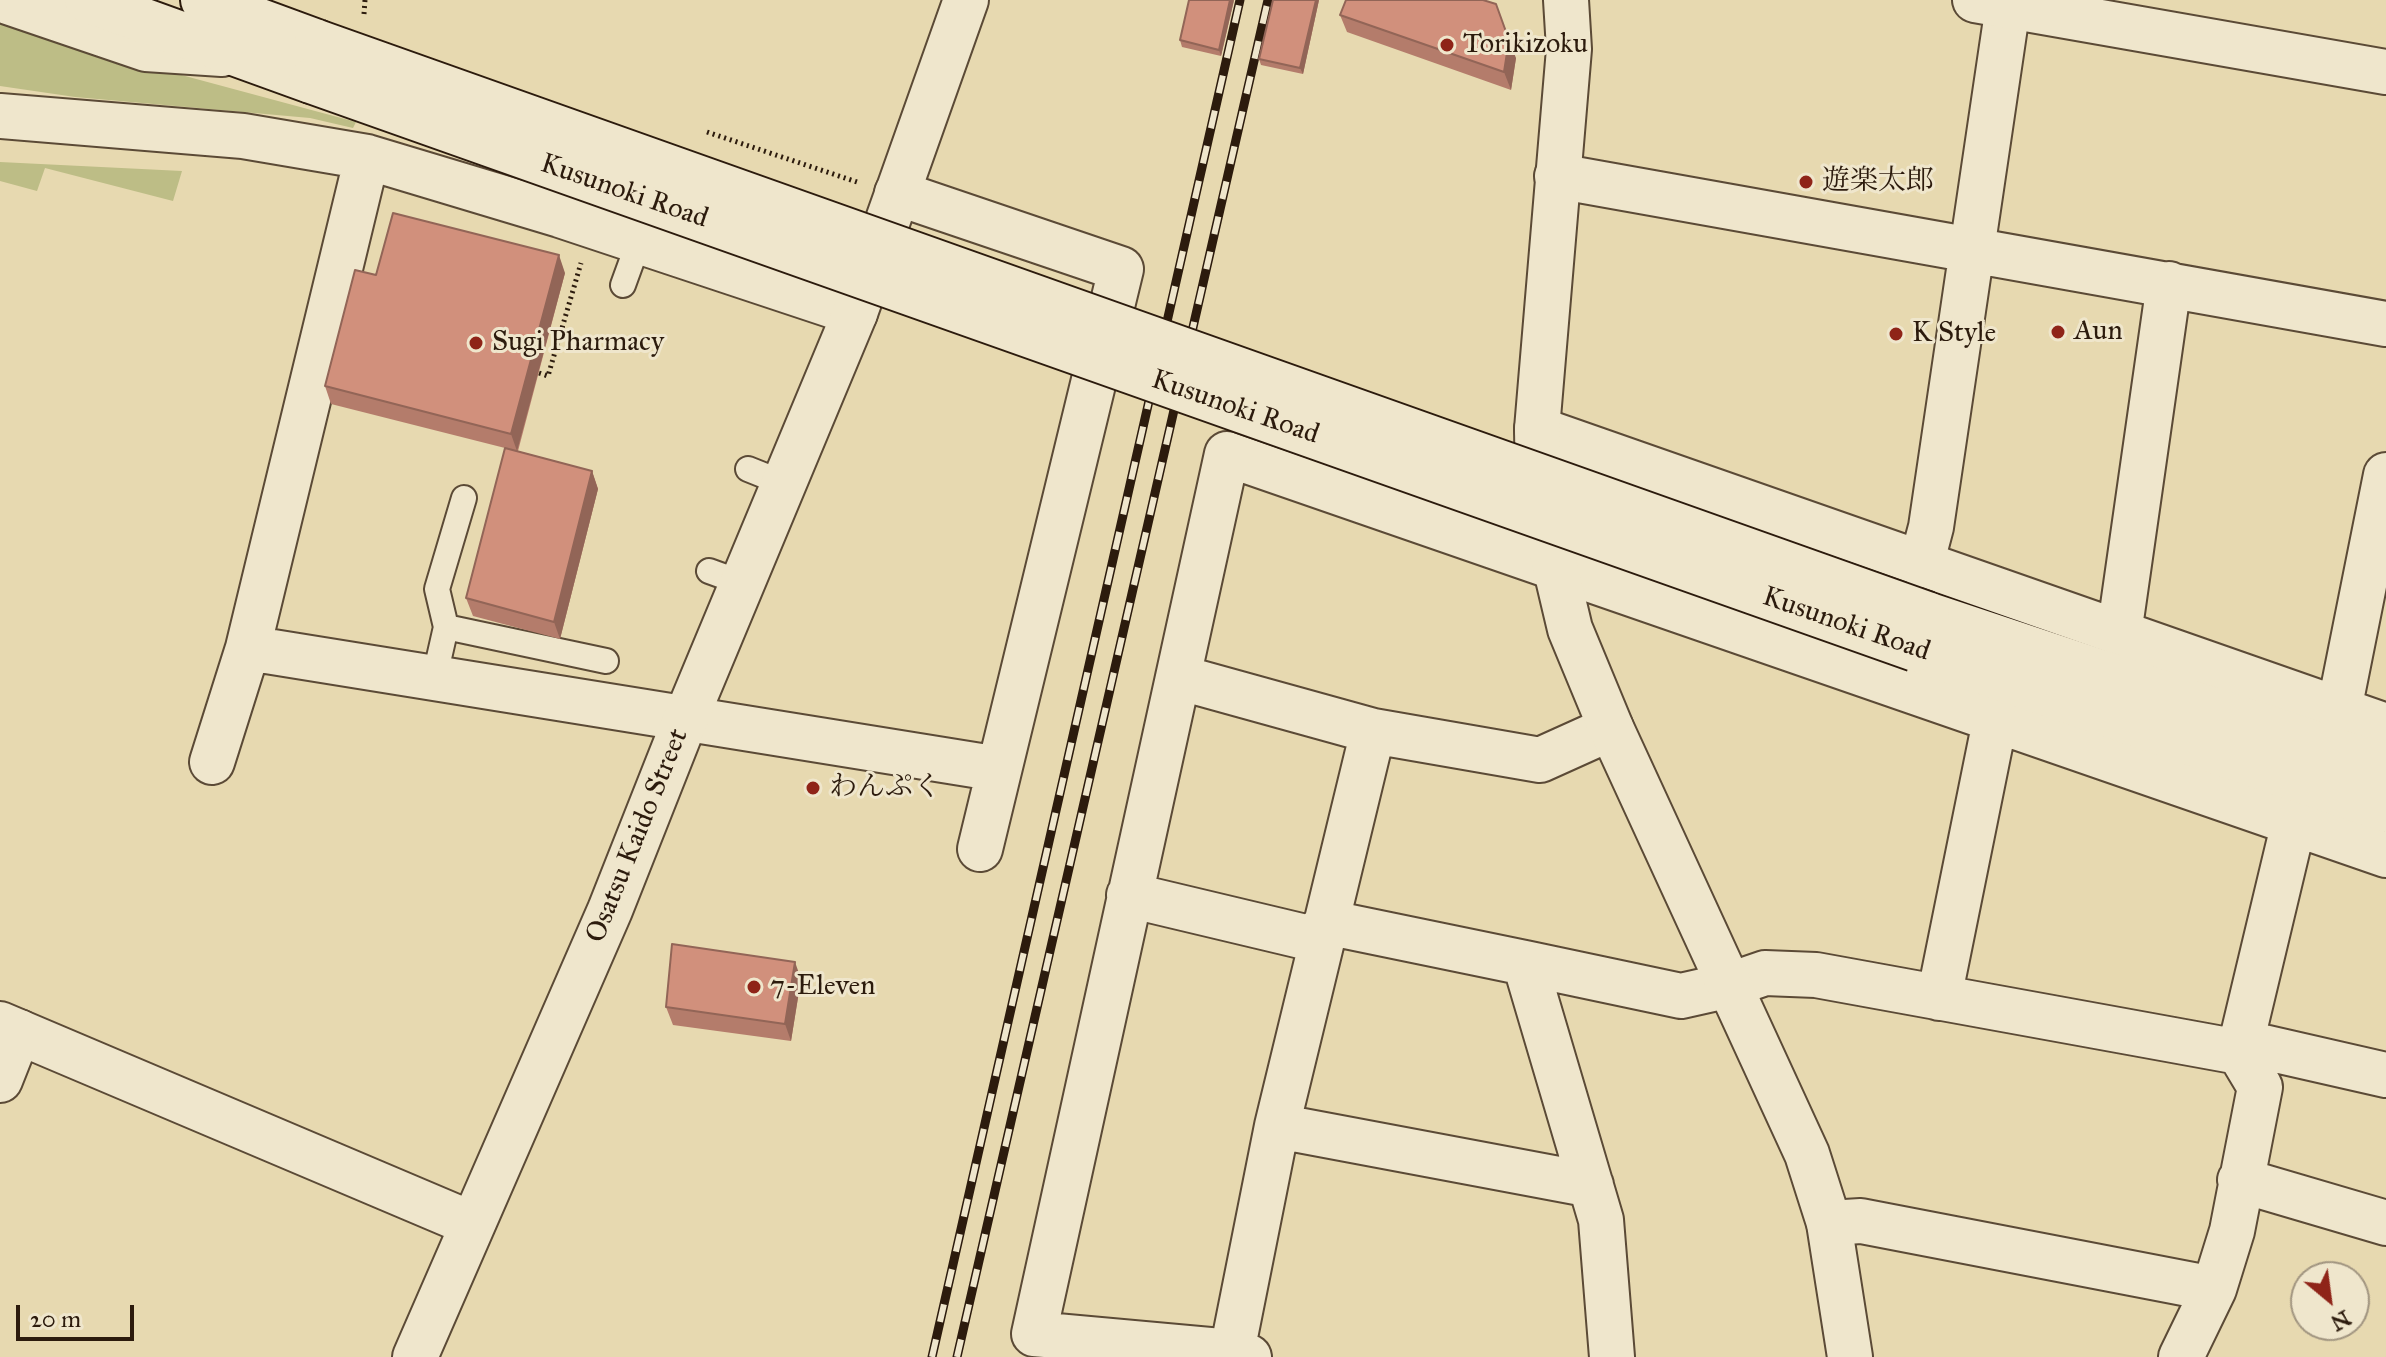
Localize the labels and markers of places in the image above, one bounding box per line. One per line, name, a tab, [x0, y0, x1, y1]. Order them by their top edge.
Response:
place label: Torikizoku	[1463, 28, 1588, 62]
marker: Torikizoku	[1438, 36, 1456, 54]
place label: 遊楽太郎	[1822, 165, 1934, 199]
marker: 遊楽太郎	[1797, 173, 1815, 191]
place label: Aun	[2074, 315, 2123, 349]
place label: K Style	[1912, 317, 1996, 351]
marker: Aun	[2049, 323, 2067, 341]
marker: K Style	[1887, 325, 1905, 343]
place label: Sugi Pharmacy	[492, 326, 664, 360]
marker: Sugi Pharmacy	[467, 334, 485, 352]
place label: わんぷく	[829, 771, 941, 805]
marker: わんぷく	[804, 779, 822, 797]
place label: 7-Eleven	[770, 970, 875, 1004]
marker: 7-Eleven	[745, 978, 763, 996]

